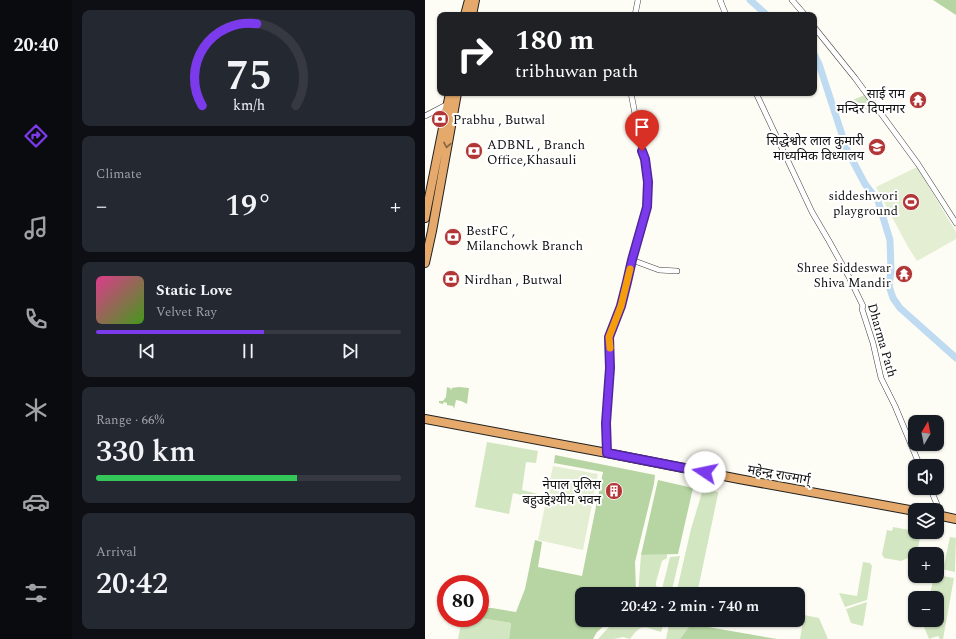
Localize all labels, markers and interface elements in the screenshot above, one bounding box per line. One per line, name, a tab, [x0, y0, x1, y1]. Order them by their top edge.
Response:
text: 180 m	[515, 19, 594, 62]
icon: right	[449, 28, 501, 80]
text: 20:40	[13, 32, 59, 59]
text: 75	[225, 45, 272, 108]
text: tribhuwan path	[515, 58, 638, 85]
place label: साई राम मन्दिर दिपनगर	[837, 84, 906, 119]
temple icon: साई राम मन्दिर दिपनगर	[908, 90, 928, 110]
text: km/h	[232, 94, 265, 116]
bank icon: Prabhu , Butwal	[430, 109, 450, 129]
place label: Prabhu , Butwal	[453, 110, 545, 130]
pin	[625, 110, 659, 151]
icon: arrive	[631, 116, 653, 138]
icon: directions	[22, 122, 50, 150]
place label: सिद्धेश्वोर लाल कुमारी माध्यमिक विध्यालय	[767, 131, 865, 166]
place label: ADBNL , Branch Office,Khasauli	[487, 135, 586, 170]
school or university icon: सिद्धेश्वोर लाल कुमारी माध्यमिक विध्यालय	[867, 137, 887, 157]
bank icon: ADBNL , Branch Office,Khasauli	[464, 141, 484, 161]
one-way arrow	[444, 142, 452, 148]
text: Climate	[96, 164, 142, 184]
text: 19°	[225, 183, 272, 229]
place label: siddeshwori playground	[828, 186, 898, 221]
text: −	[96, 190, 107, 223]
text: +	[390, 190, 401, 223]
sports icon: siddeshwori playground	[901, 192, 921, 212]
icon: music	[22, 214, 50, 242]
place label: BestFC , Milanchowk Branch	[466, 221, 583, 256]
bank icon: BestFC , Milanchowk Branch	[443, 227, 463, 247]
place label: Shree Siddeswar Shiva Mandir	[797, 258, 891, 293]
temple icon: Shree Siddeswar Shiva Mandir	[894, 264, 914, 284]
bank icon: Nirdhan , Butwal	[441, 269, 461, 289]
place label: Nirdhan , Butwal	[464, 270, 563, 290]
text: Static Love	[156, 279, 232, 302]
street label: Dharma Path	[862, 301, 902, 380]
text: Velvet Ray	[156, 302, 217, 322]
icon: phone	[22, 305, 50, 333]
icon: previous	[136, 340, 158, 362]
icon: pause	[237, 340, 259, 362]
icon: next	[339, 340, 361, 362]
icon: climate	[22, 396, 50, 424]
text: Range · 66%	[96, 410, 164, 430]
north arrow	[908, 415, 944, 451]
map controls	[908, 415, 944, 627]
text: 330 km	[96, 429, 196, 475]
position arrow	[684, 451, 726, 493]
button: sound	[908, 459, 944, 495]
street label: महेन्द्र राज्मार्ग्	[746, 460, 814, 491]
place label: नेपाल पुलिस बहुउद्देश्यीय भवन	[522, 475, 602, 510]
building icon: नेपाल पुलिस बहुउद्देश्यीय भवन	[604, 481, 624, 501]
icon: car	[22, 488, 50, 516]
button: layers	[908, 503, 944, 539]
text: Arrival	[96, 542, 137, 562]
button: +	[908, 547, 944, 583]
text: 20:42	[96, 561, 168, 607]
speed limit sign: 80	[437, 575, 489, 627]
icon: filters	[22, 579, 50, 607]
button: −	[908, 591, 944, 627]
text: 20:42 · 2 min · 740 m	[621, 595, 759, 618]

